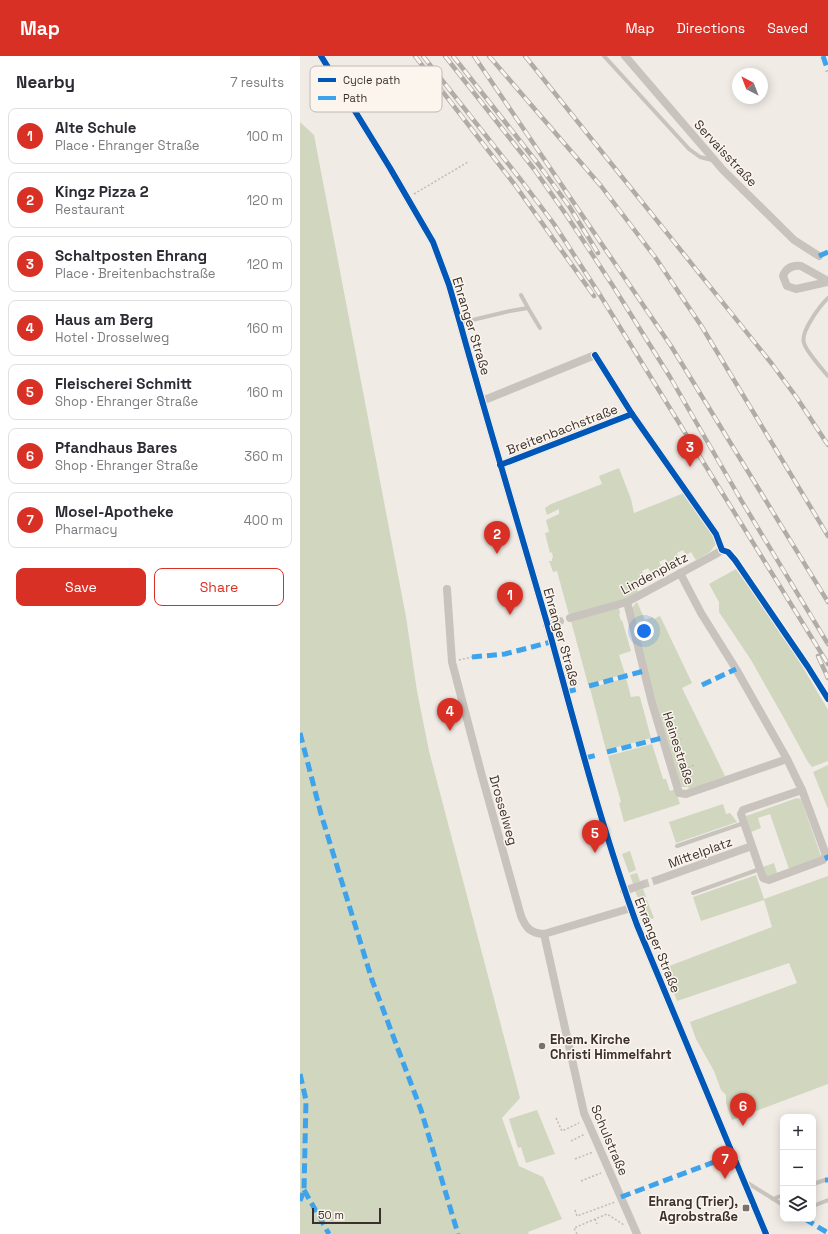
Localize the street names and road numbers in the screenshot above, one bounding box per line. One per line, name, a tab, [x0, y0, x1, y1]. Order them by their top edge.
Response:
street label: Servaisstraße	[690, 116, 761, 190]
street label: Ehranger Straße	[449, 275, 495, 377]
street label: Breitenbachstraße	[504, 400, 620, 458]
street label: Lindenplatz	[618, 549, 691, 598]
street label: Ehranger Straße	[539, 586, 584, 688]
street label: Heinestraße	[659, 709, 698, 787]
street label: Drosselweg	[485, 773, 522, 847]
street label: Mittelplatz	[666, 833, 735, 872]
street label: Ehranger Straße	[631, 895, 684, 995]
street label: Schulstraße	[587, 1102, 632, 1178]

